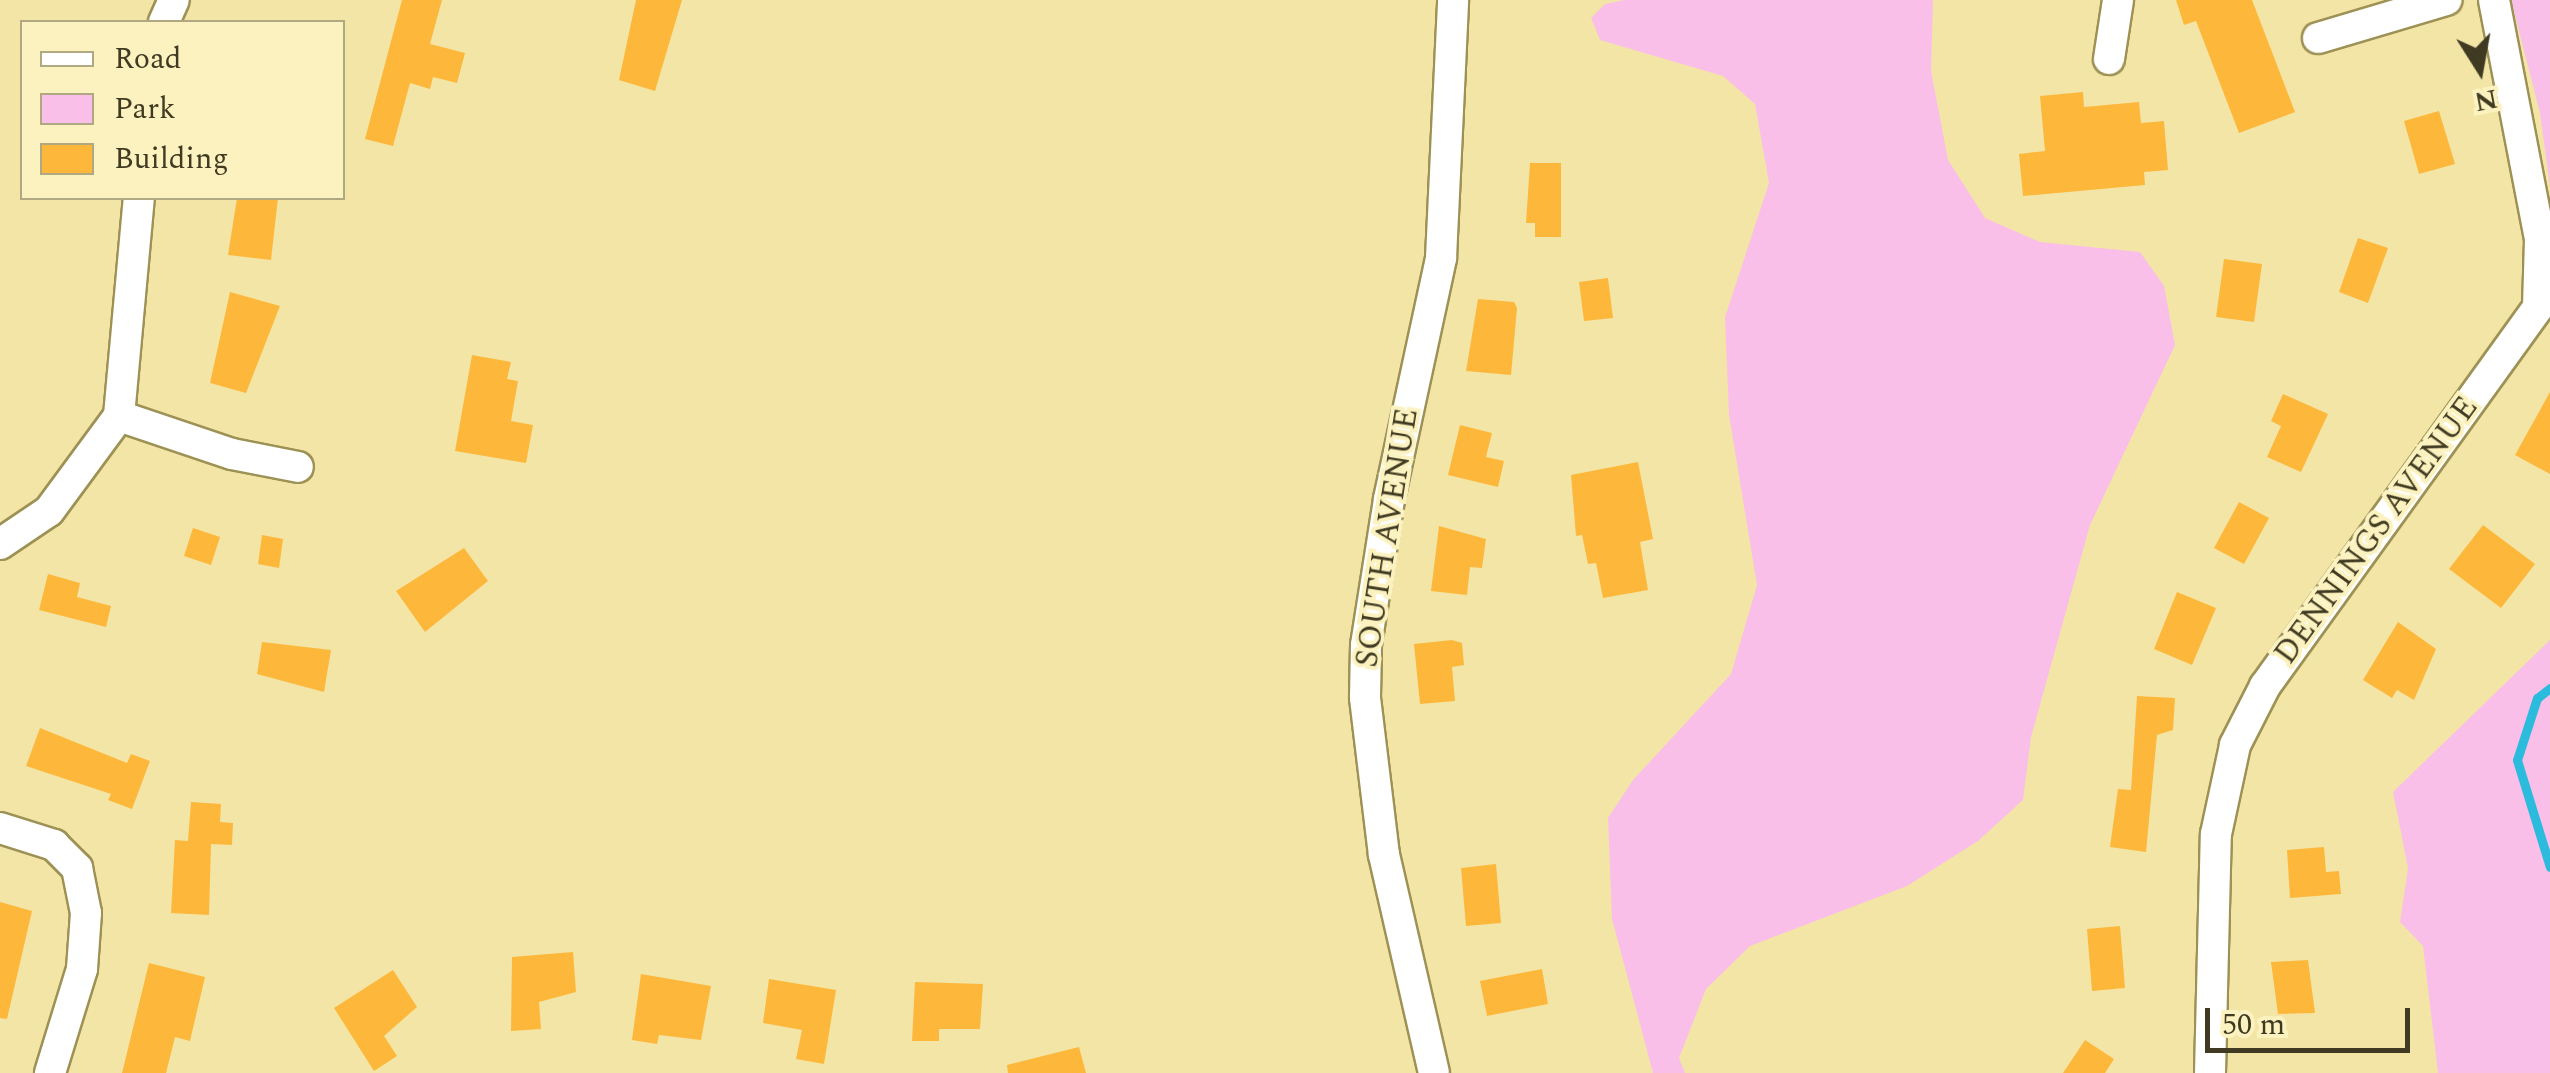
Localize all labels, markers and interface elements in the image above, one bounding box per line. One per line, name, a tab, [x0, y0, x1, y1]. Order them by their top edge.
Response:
legend	[20, 20, 345, 200]
north arrow	[2430, 20, 2530, 120]
text: Road	[114, 36, 182, 82]
text: N	[2471, 77, 2501, 123]
text: Park	[114, 86, 176, 132]
text: Building	[114, 136, 229, 182]
street label: DENNINGS AVENUE	[2267, 390, 2487, 672]
street label: SOUTH AVENUE	[1349, 406, 1427, 670]
scale bar	[2210, 988, 2415, 1050]
text: 50 m	[2222, 1002, 2285, 1048]

